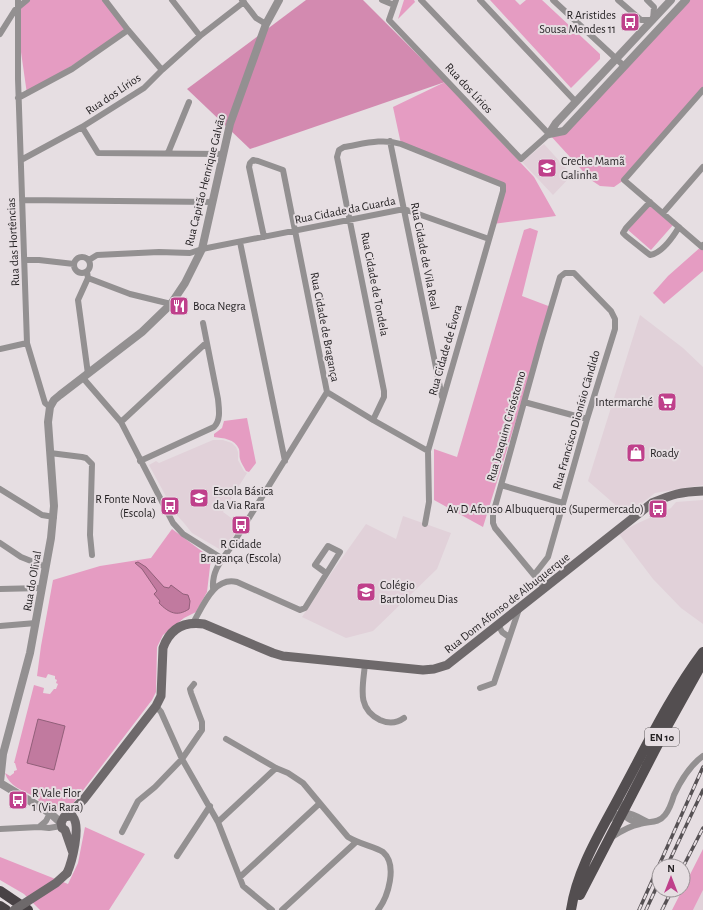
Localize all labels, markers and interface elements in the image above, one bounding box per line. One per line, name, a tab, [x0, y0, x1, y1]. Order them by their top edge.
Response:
place label: R Aristides Sousa Mendes 11	[539, 9, 616, 35]
bus stop icon: R Aristides Sousa Mendes 11	[619, 11, 641, 33]
street label: Rua dos Lírios	[443, 61, 495, 115]
street label: Rua dos Lírios	[83, 71, 143, 117]
street label: Rua Capitão Henrique Galvão	[183, 112, 227, 247]
place label: Creche Mamã Galinha	[561, 155, 625, 181]
school or university icon: Creche Mamã Galinha	[536, 157, 558, 179]
street label: Rua Cidade da Guarda	[294, 194, 397, 226]
street label: Rua das Hortências	[5, 197, 21, 287]
street label: Rua Cidade de Vila Real	[409, 201, 441, 311]
street label: Rua Cidade de Tondela	[359, 231, 391, 337]
street label: Rua Cidade de Bragança	[308, 271, 342, 383]
restaurant icon: Boca Negra	[168, 295, 190, 317]
place label: Boca Negra	[193, 300, 246, 312]
street label: Rua Cidade de Évora	[425, 303, 464, 397]
street label: Rua Francisco Dionísio Cândido	[550, 349, 602, 491]
street label: Rua Joaquim Crisóstomo	[484, 369, 528, 483]
supermarket icon: Intermarché	[656, 391, 678, 413]
place label: Intermarché	[595, 396, 653, 408]
shop icon: Roady	[625, 442, 647, 464]
place label: Roady	[650, 447, 679, 460]
place label: Escola Básica da Via Rara	[213, 485, 274, 511]
school or university icon: Escola Básica da Via Rara	[188, 487, 210, 509]
place label: R Fonte Nova (Escola)	[95, 493, 156, 519]
bus stop icon: R Fonte Nova (Escola)	[159, 495, 181, 517]
bus stop icon: Av D Afonso Albuquerque (Supermercado)	[647, 498, 669, 520]
place label: Av D Afonso Albuquerque (Supermercado)	[447, 503, 644, 515]
bus stop icon: R Cidade Bragança (Escola)	[230, 514, 252, 536]
place label: R Cidade Bragança (Escola)	[200, 538, 282, 564]
street label: Rua do Olival	[21, 550, 43, 612]
street label: Rua Dom Afonso de Albuquerque	[442, 551, 572, 655]
place label: Colégio Bartolomeu Dias	[380, 579, 458, 605]
school or university icon: Colégio Bartolomeu Dias	[355, 581, 377, 603]
road number: EN 10	[645, 728, 679, 746]
place label: R Vale Flor 1 (Via Rara)	[32, 787, 84, 813]
bus stop icon: R Vale Flor 1 (Via Rara)	[7, 789, 29, 811]
north arrow	[651, 858, 691, 898]
text: N	[667, 863, 675, 874]

